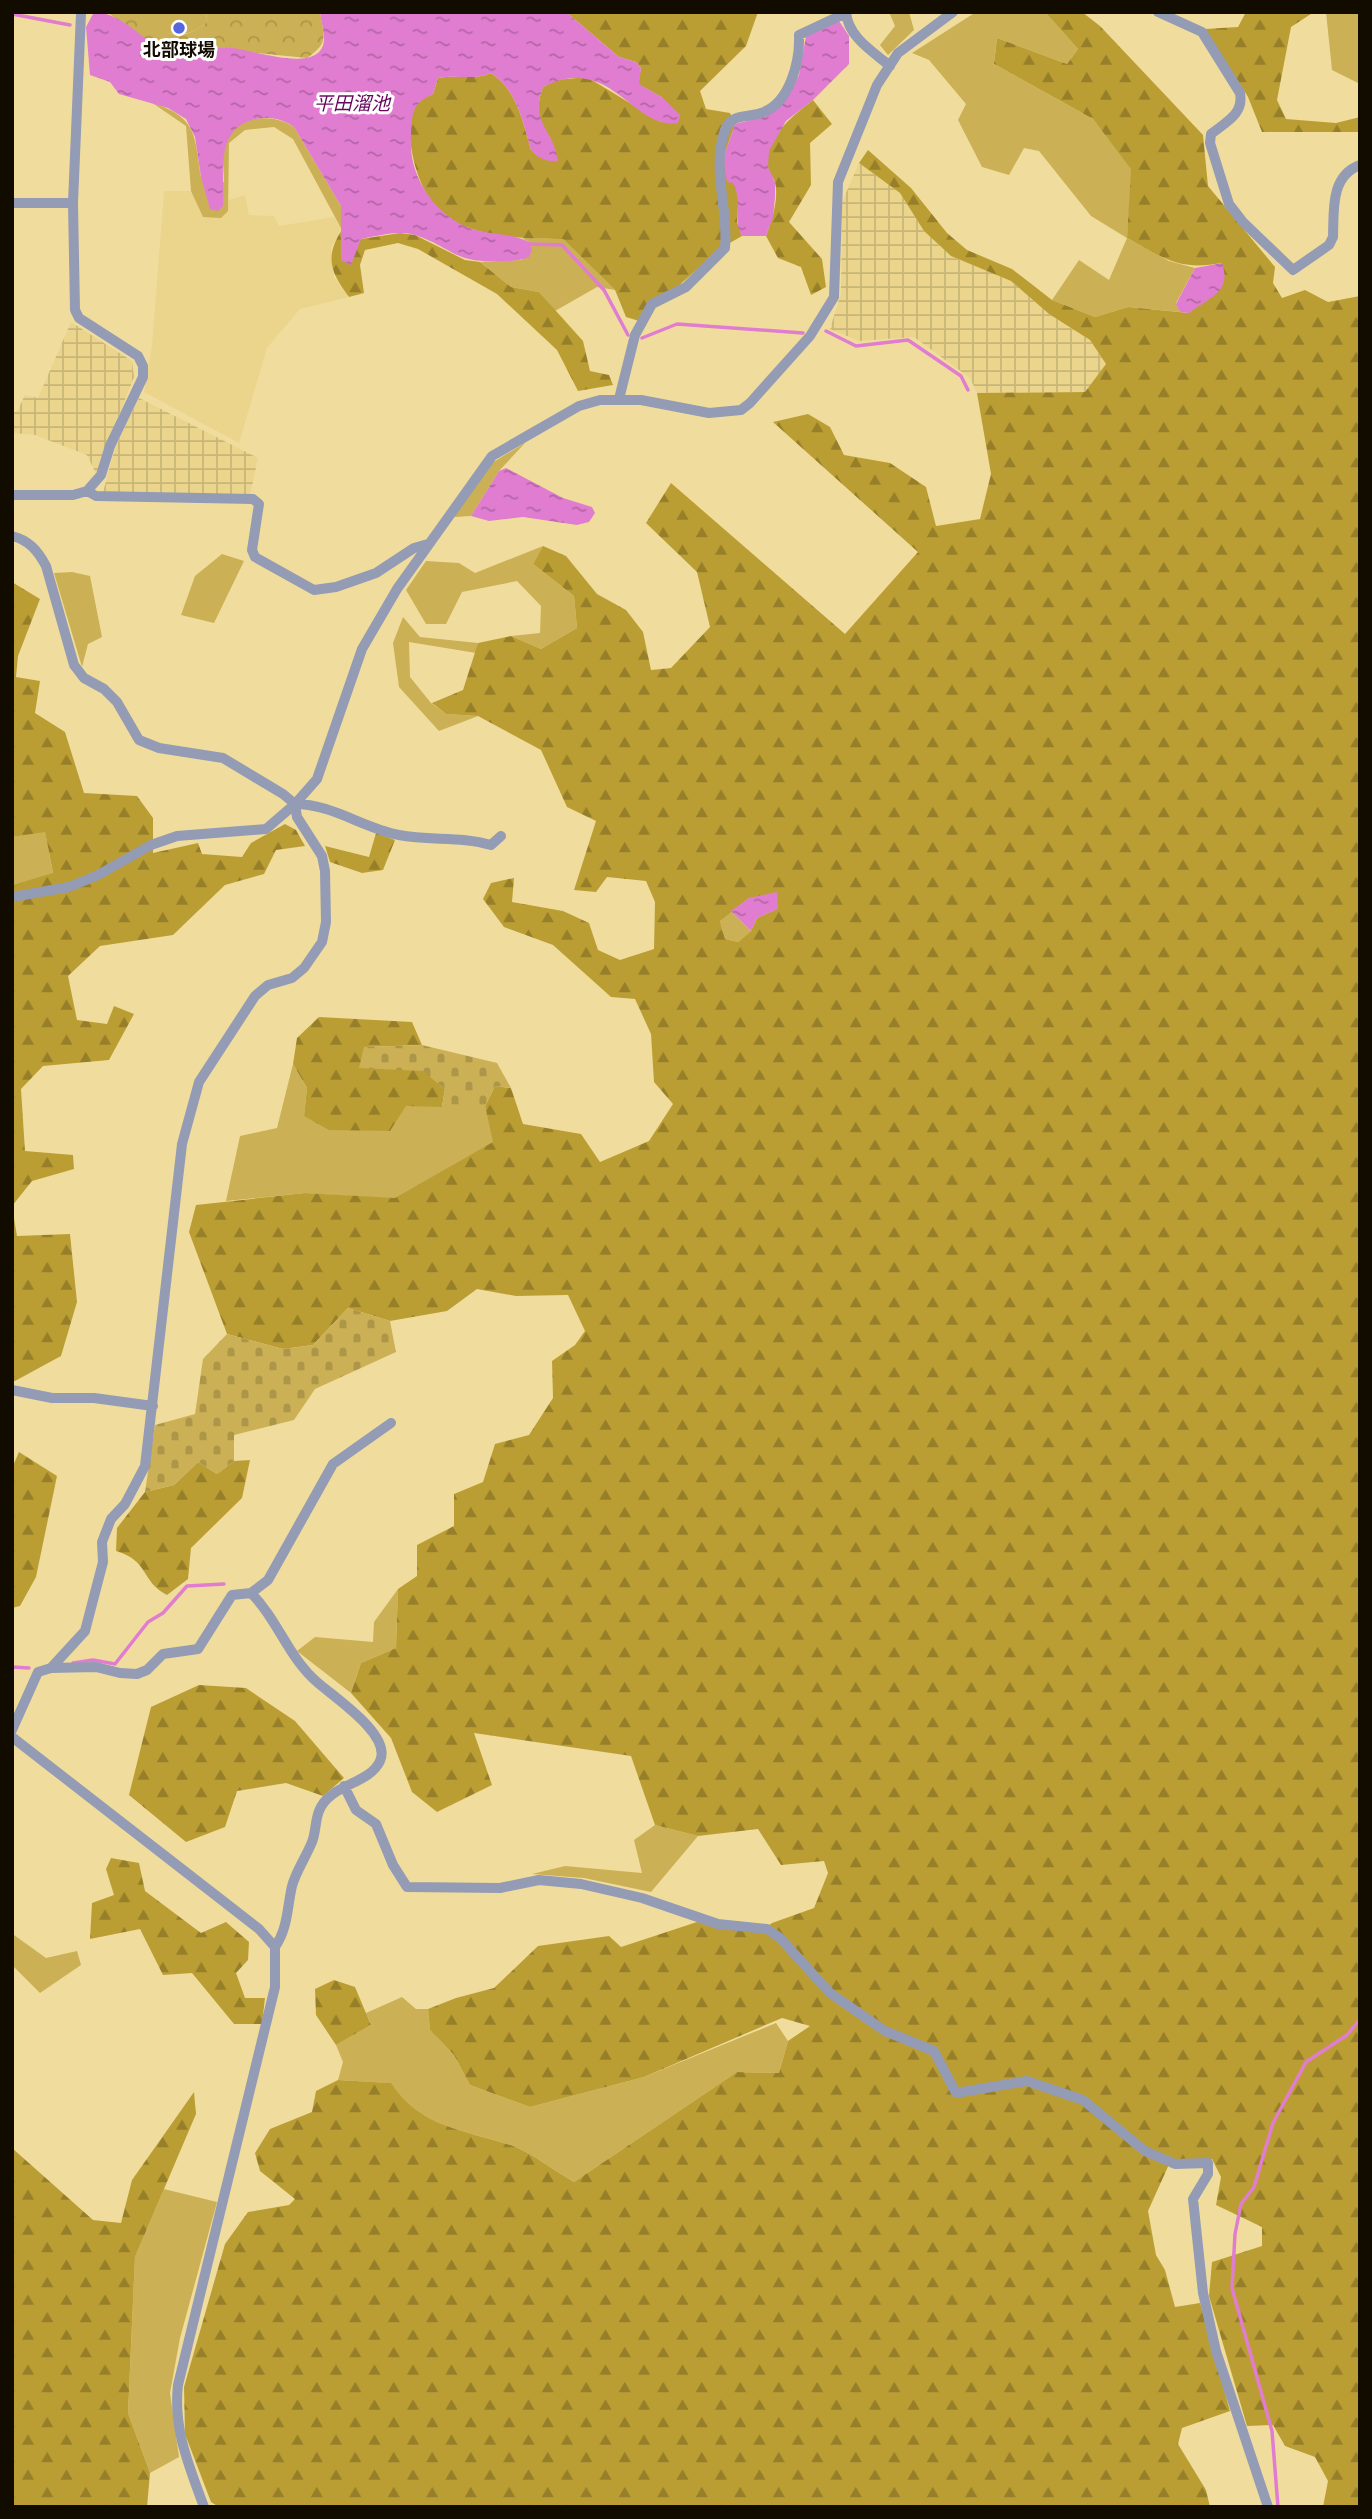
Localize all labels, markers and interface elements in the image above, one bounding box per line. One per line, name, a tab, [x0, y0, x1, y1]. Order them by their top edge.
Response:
marker: 北部球場	[171, 20, 187, 36]
place label: 北部球場	[143, 39, 215, 60]
water label: 平田溜池	[314, 92, 392, 115]

